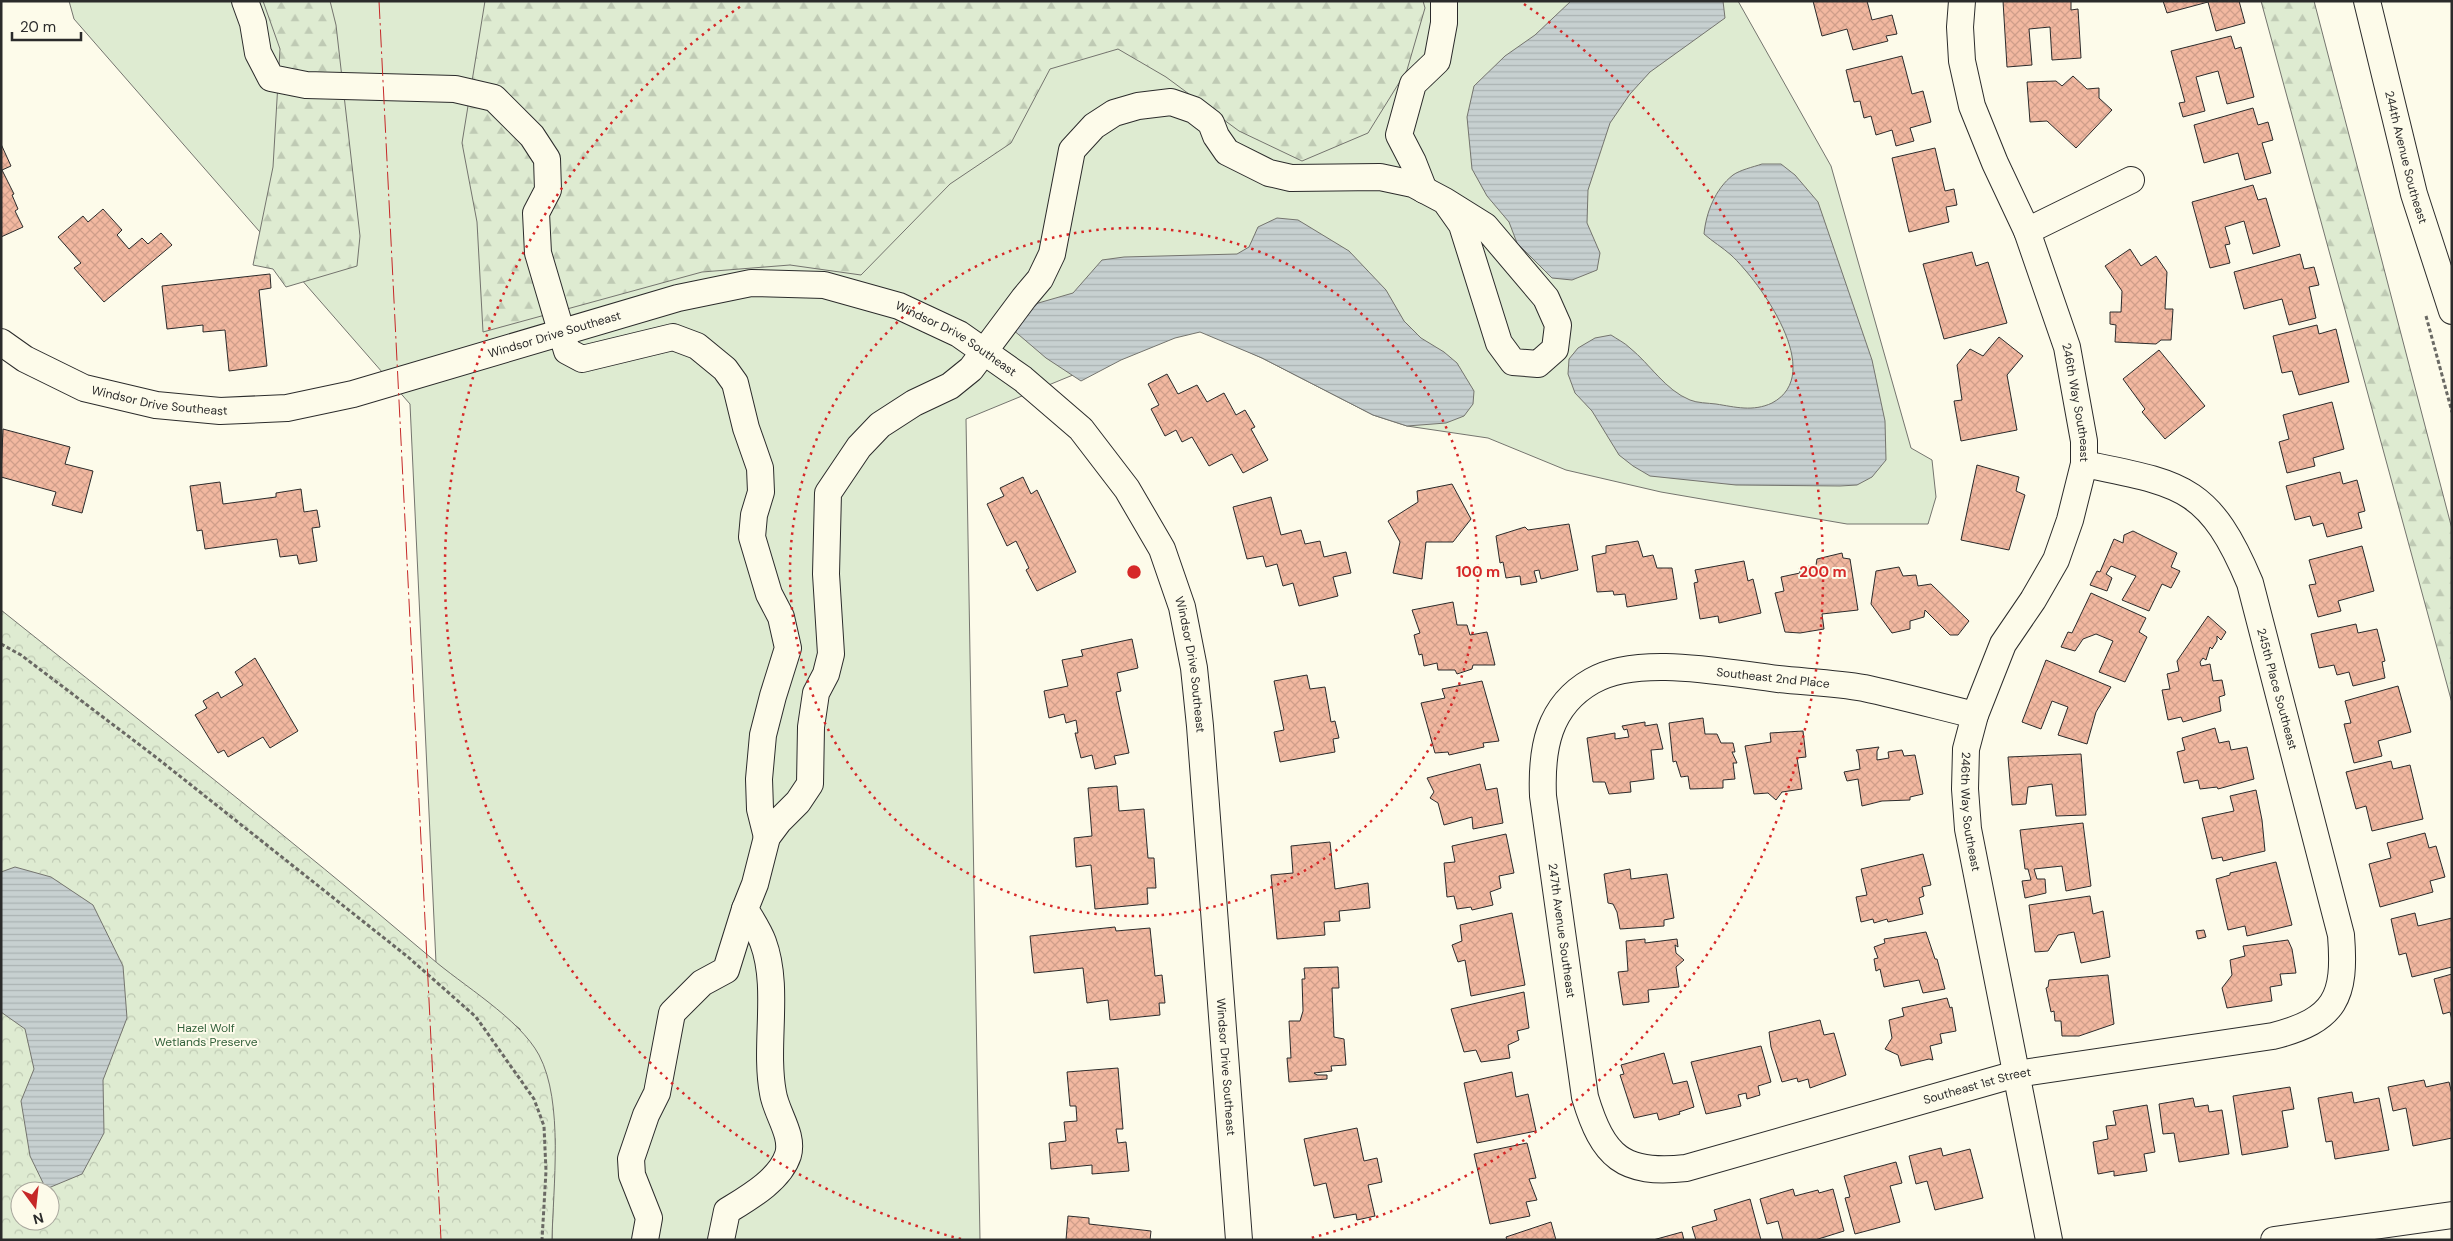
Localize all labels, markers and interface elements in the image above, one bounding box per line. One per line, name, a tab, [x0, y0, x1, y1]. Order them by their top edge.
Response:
scale bar	[12, 10, 81, 42]
text: 20 m	[20, 17, 56, 37]
street label: 244th Avenue Southeast	[2381, 89, 2431, 226]
street label: Windsor Drive Southeast	[893, 297, 1020, 380]
street label: Windsor Drive Southeast	[486, 307, 623, 362]
street label: 246th Way Southeast	[2058, 341, 2092, 462]
street label: Windsor Drive Southeast	[90, 382, 228, 419]
text: 100 m	[1456, 562, 1500, 582]
text: 200 m	[1799, 562, 1847, 582]
centre of rings	[1125, 563, 1143, 581]
street label: Windsor Drive Southeast	[1171, 594, 1209, 734]
street label: 245th Place Southeast	[2253, 626, 2301, 752]
street label: Southeast 2nd Place	[1716, 664, 1831, 692]
street label: 246th Way Southeast	[1957, 752, 1984, 873]
street label: 247th Avenue Southeast	[1544, 862, 1579, 999]
street label: Windsor Drive Southeast	[1213, 997, 1239, 1136]
park label: Hazel Wolf Wetlands Preserve	[154, 1020, 258, 1050]
street label: Southeast 1st Street	[1921, 1064, 2032, 1108]
north arrow	[10, 1181, 60, 1231]
text: N	[31, 1209, 46, 1229]

